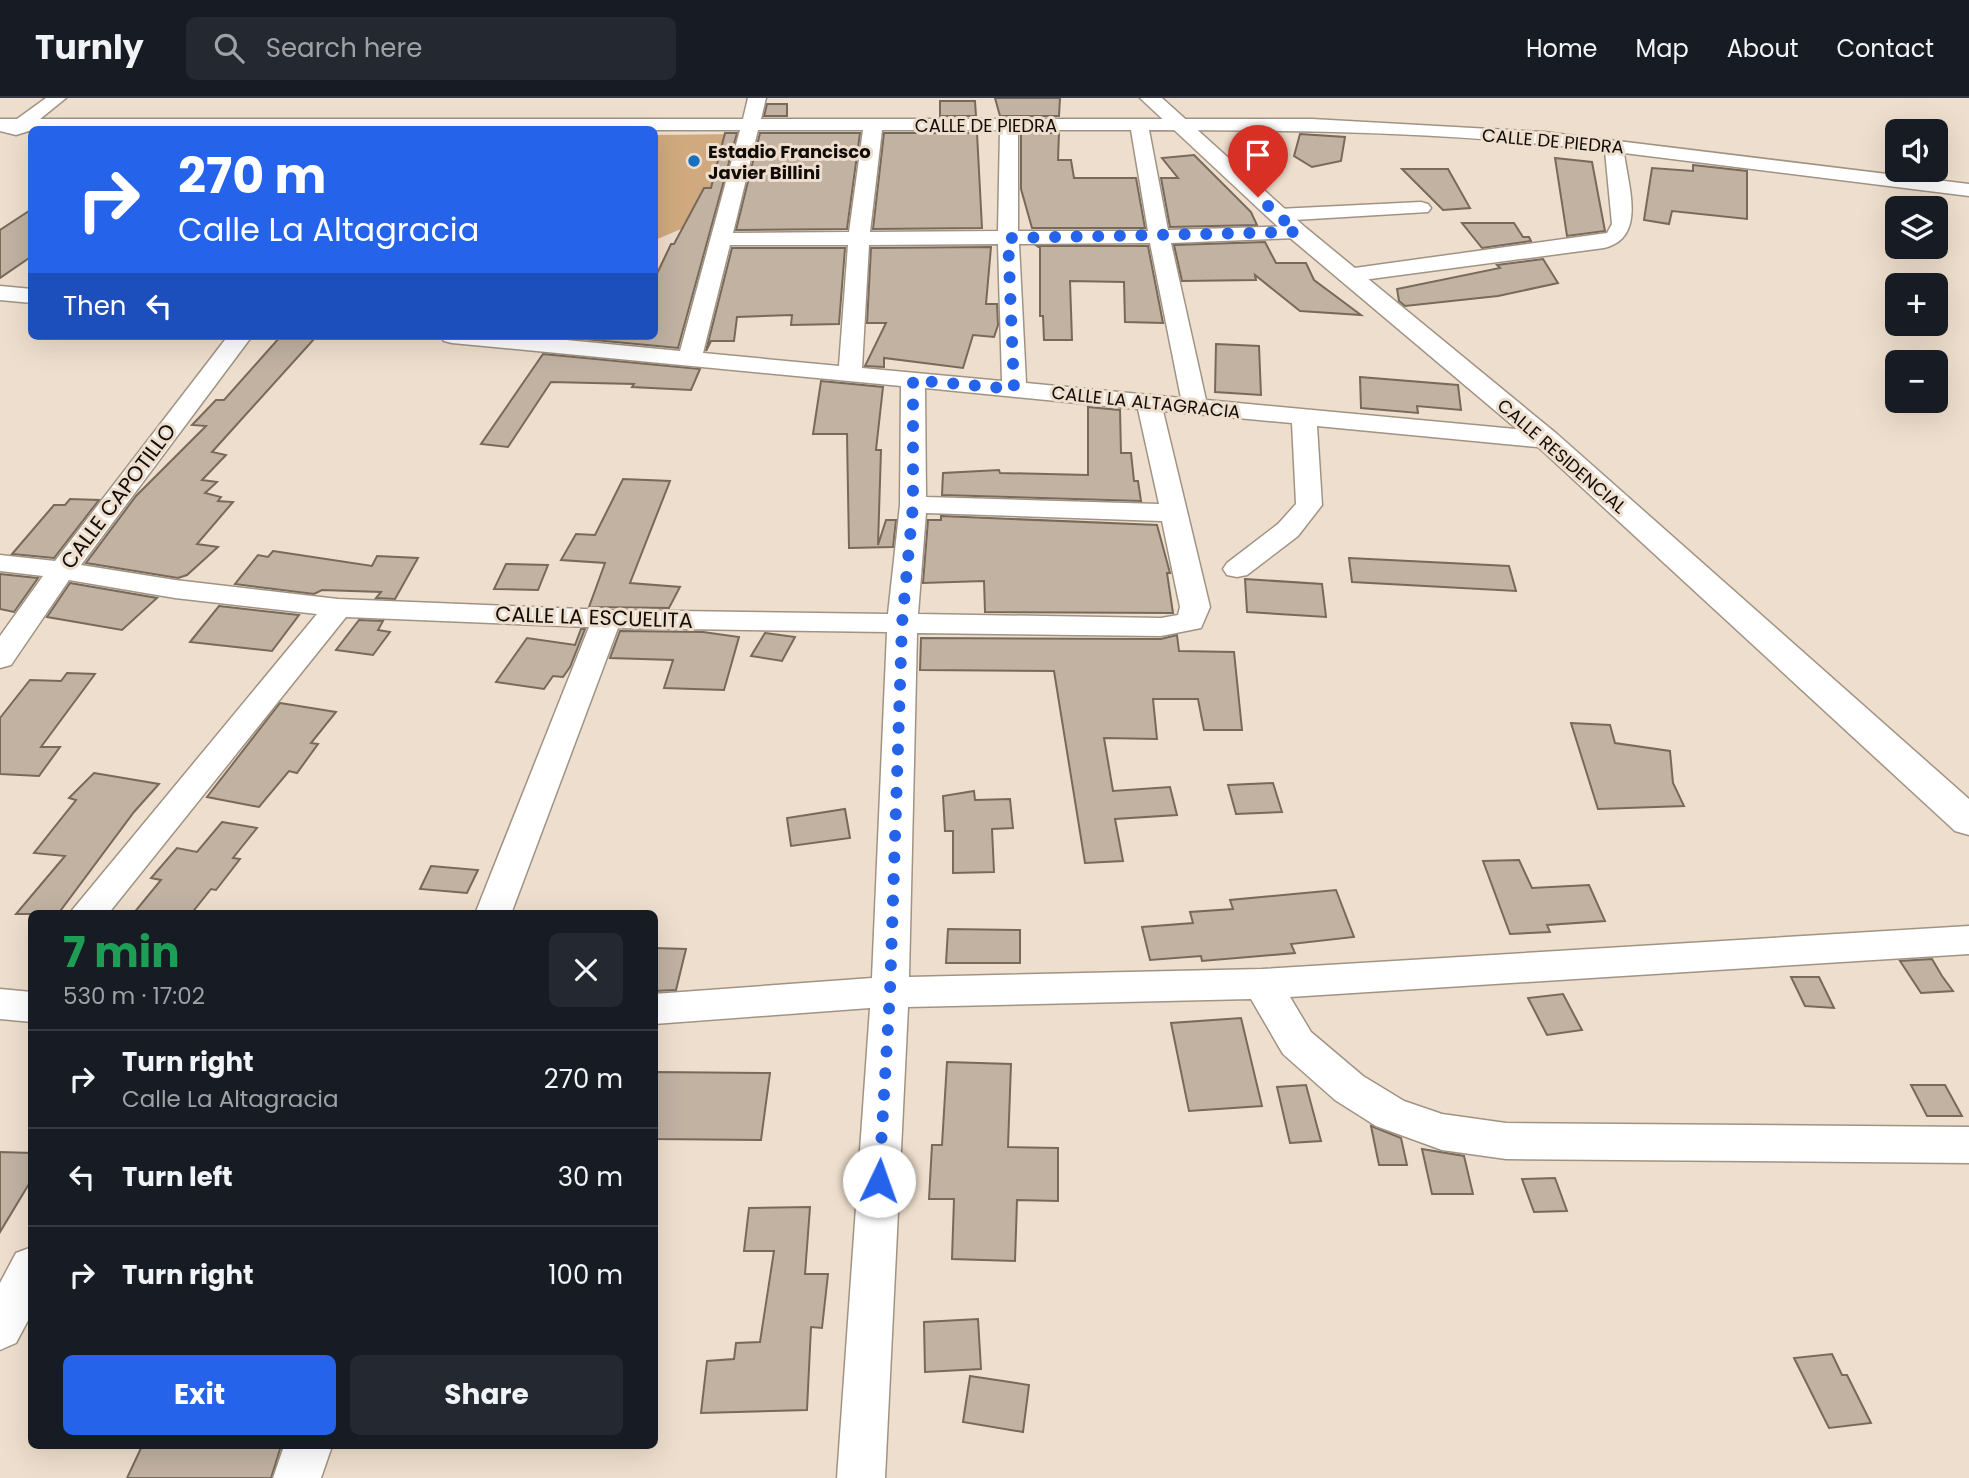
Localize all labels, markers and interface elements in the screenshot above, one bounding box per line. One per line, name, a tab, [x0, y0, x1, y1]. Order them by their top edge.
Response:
search box	[186, 17, 676, 80]
text: Turnly	[35, 24, 144, 71]
icon: search	[210, 29, 248, 67]
text: Search here	[266, 30, 422, 66]
text: Home	[1526, 32, 1598, 65]
text: Map	[1636, 32, 1689, 65]
text: About	[1727, 32, 1798, 65]
text: Contact	[1836, 32, 1934, 65]
street label: CALLE DE PIEDRA	[915, 113, 1057, 138]
map controls	[1885, 119, 1948, 413]
button: sound	[1885, 119, 1948, 182]
street label: CALLE DE PIEDRA	[1481, 122, 1625, 160]
pin	[1228, 125, 1288, 197]
icon: arrive	[1239, 136, 1277, 174]
place label: Estadio Francisco Javier Billini	[708, 139, 871, 185]
text: 270 m	[178, 142, 326, 210]
marker: Estadio Francisco Javier Billini	[686, 153, 702, 169]
icon: right	[63, 154, 154, 245]
button: layers	[1885, 196, 1948, 259]
text: Calle La Altagracia	[178, 207, 479, 252]
button: +	[1885, 273, 1948, 336]
icon: left	[140, 287, 178, 325]
text: Then	[63, 288, 126, 324]
button: −	[1885, 350, 1948, 413]
street label: CALLE LA ALTAGRACIA	[1050, 380, 1242, 424]
street label: CALLE RESIDENCIAL	[1492, 393, 1632, 519]
street label: CALLE CAPOTILLO	[54, 417, 182, 575]
street label: CALLE LA ESCUELITA	[495, 599, 693, 635]
text: 7 min	[63, 923, 180, 982]
button: close	[549, 933, 623, 1007]
text: 530 m · 17:02	[63, 980, 205, 1012]
text: Turn right	[122, 1044, 254, 1080]
icon: right	[63, 1060, 101, 1098]
text: 270 m	[544, 1061, 623, 1097]
text: Calle La Altagracia	[122, 1083, 339, 1115]
position arrow	[842, 1144, 916, 1218]
icon: left	[63, 1158, 101, 1196]
text: Turn left	[122, 1159, 233, 1195]
text: 30 m	[558, 1159, 623, 1195]
icon: right	[63, 1256, 101, 1294]
text: Turn right	[122, 1257, 254, 1293]
text: 100 m	[548, 1257, 623, 1293]
button: Exit	[63, 1355, 336, 1435]
button: Share	[350, 1355, 623, 1435]

